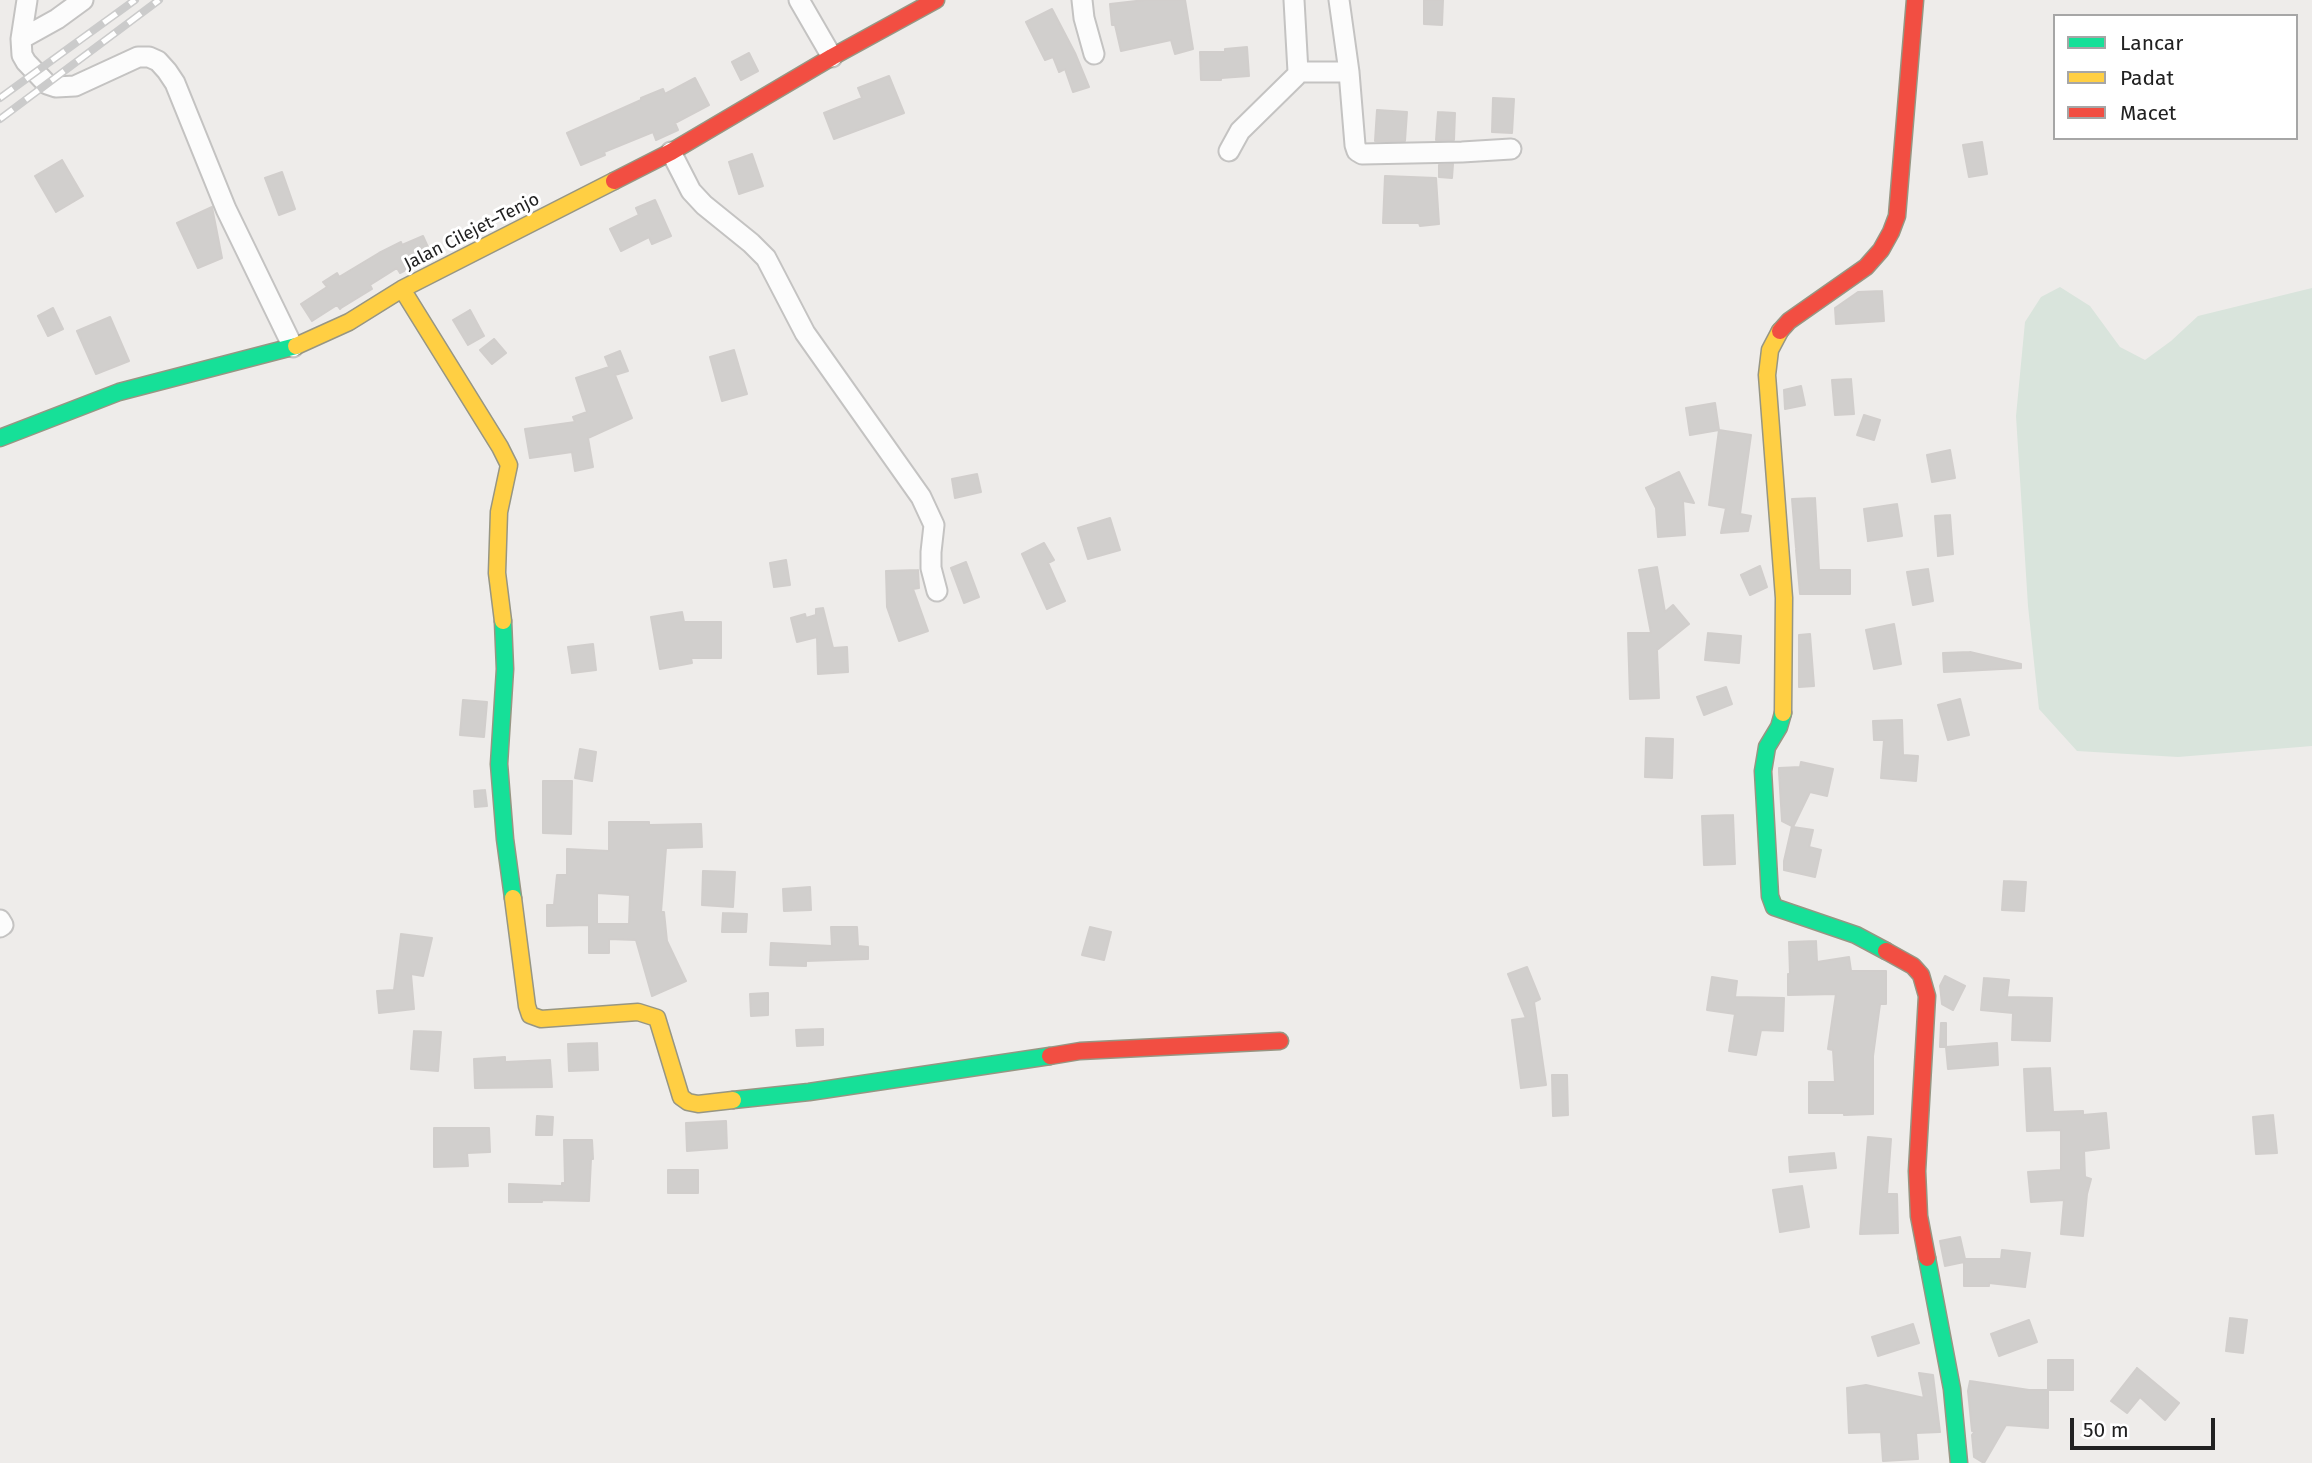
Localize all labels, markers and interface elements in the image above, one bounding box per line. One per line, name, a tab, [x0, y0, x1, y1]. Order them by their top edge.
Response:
legend	[2053, 14, 2298, 140]
text: Lancar	[2120, 30, 2183, 56]
text: Padat	[2120, 65, 2174, 91]
text: Macet	[2120, 100, 2176, 126]
street label: Jalan Cilejet–Tenjo	[401, 189, 543, 275]
scale bar	[2074, 1404, 2219, 1448]
text: 50 m	[2083, 1417, 2129, 1443]

